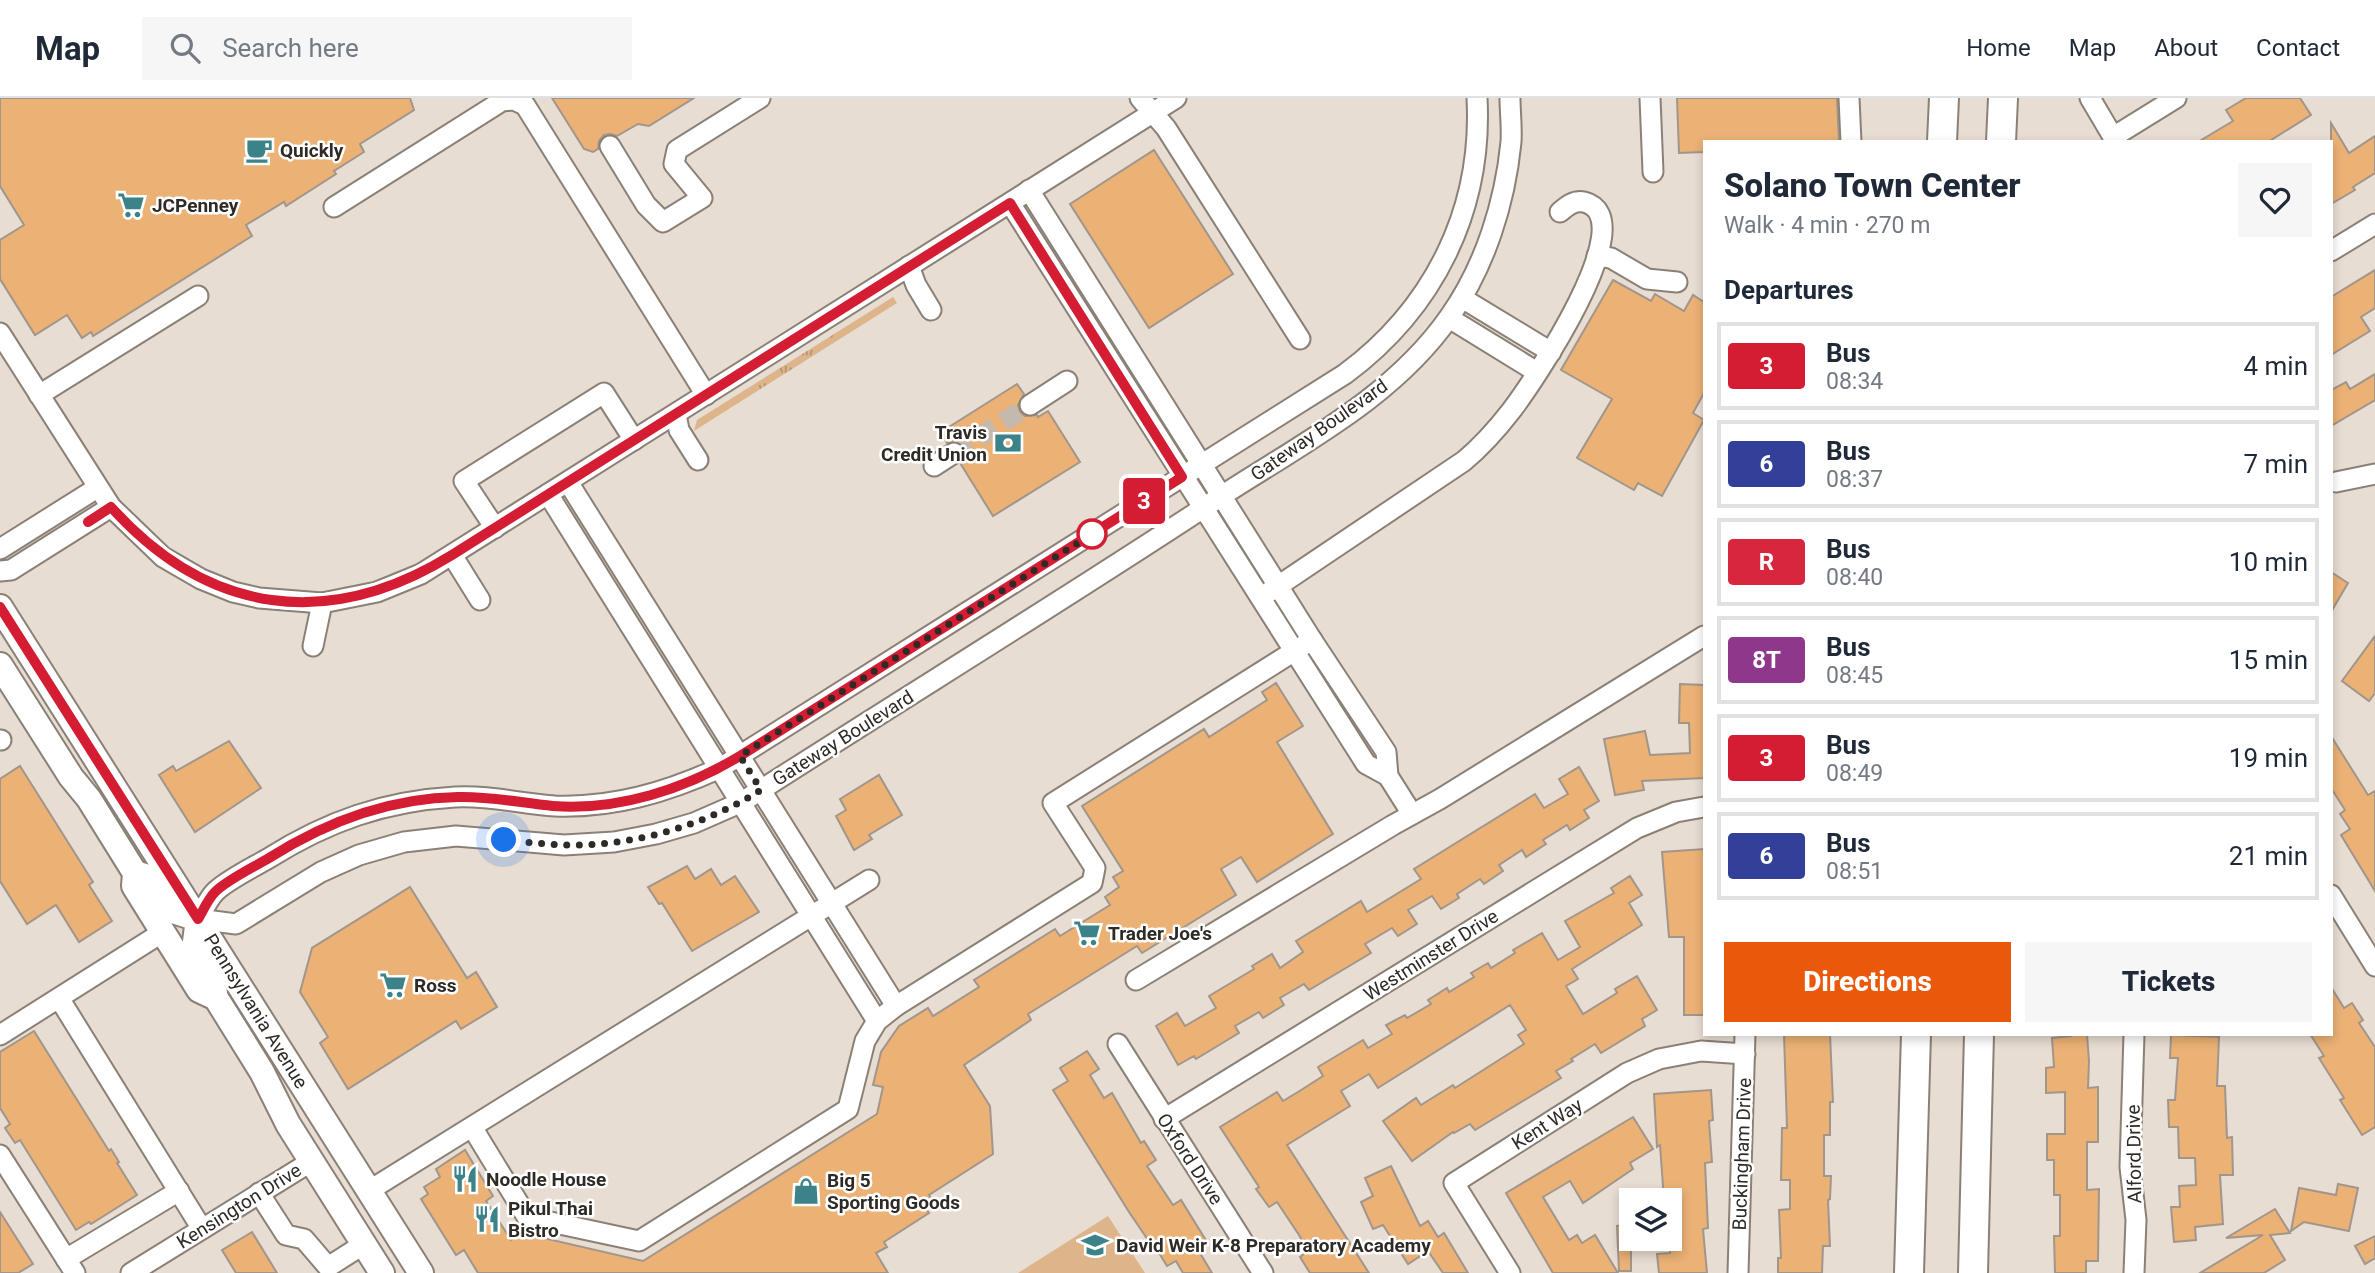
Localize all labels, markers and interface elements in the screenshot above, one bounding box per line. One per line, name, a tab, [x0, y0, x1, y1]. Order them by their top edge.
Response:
search box	[142, 17, 632, 80]
text: Map	[35, 29, 100, 68]
icon: search	[166, 29, 204, 67]
text: Search here	[222, 33, 359, 63]
text: Home	[1966, 34, 2031, 62]
text: Map	[2069, 34, 2116, 62]
text: About	[2154, 34, 2218, 62]
text: Contact	[2256, 34, 2340, 62]
cafe icon: Quickly	[244, 135, 274, 165]
place label: Quickly	[280, 139, 344, 162]
button: heart	[2238, 163, 2312, 237]
text: Solano Town Center	[1724, 166, 2021, 205]
supermarket icon: JCPenney	[116, 190, 146, 220]
place label: JCPenney	[152, 194, 239, 217]
text: Walk · 4 min · 270 m	[1724, 212, 1930, 239]
text: Departures	[1724, 275, 1854, 305]
text: Bus	[1826, 338, 1871, 368]
text: 4 min	[2243, 351, 2308, 381]
text: 3	[1760, 352, 1773, 380]
text: 08:34	[1826, 368, 1883, 395]
street label: Gateway Boulevard	[1246, 374, 1392, 486]
place label: Travis Credit Union	[881, 421, 987, 466]
bank icon: Travis Credit Union	[993, 428, 1023, 458]
text: Bus	[1826, 436, 1871, 466]
text: 7 min	[2243, 449, 2308, 479]
text: 6	[1760, 450, 1773, 478]
text: 08:37	[1826, 466, 1883, 493]
line badge: 3	[1121, 478, 1167, 524]
text: 3	[1137, 487, 1151, 515]
unlabelled marker	[1077, 519, 1107, 549]
text: Bus	[1826, 534, 1871, 564]
text: 10 min	[2229, 547, 2308, 577]
text: R	[1759, 548, 1774, 576]
text: 08:40	[1826, 564, 1883, 591]
text: Bus	[1826, 632, 1871, 662]
text: 15 min	[2229, 645, 2308, 675]
text: 8T	[1752, 646, 1781, 674]
text: 08:45	[1826, 662, 1883, 689]
street label: Gateway Boulevard	[768, 685, 918, 791]
text: Bus	[1826, 730, 1871, 760]
text: 19 min	[2229, 743, 2308, 773]
text: 3	[1760, 744, 1773, 772]
text: 08:49	[1826, 760, 1883, 787]
your location	[486, 822, 521, 857]
text: Bus	[1826, 828, 1871, 858]
text: 21 min	[2229, 841, 2308, 871]
text: 6	[1760, 842, 1773, 870]
text: 08:51	[1826, 858, 1883, 885]
street label: Westminster Drive	[1359, 904, 1503, 1006]
supermarket icon: Trader Joe's	[1072, 918, 1102, 948]
place label: Trader Joe's	[1108, 922, 1212, 945]
street label: Pennsylvania Avenue	[199, 929, 313, 1093]
button: Directions	[1724, 942, 2011, 1022]
button: Tickets	[2025, 942, 2312, 1022]
supermarket icon: Ross	[378, 970, 408, 1000]
place label: Ross	[414, 974, 457, 997]
street label: Buckingham Drive	[1728, 1077, 1756, 1231]
street label: Kent Way	[1507, 1093, 1587, 1155]
street label: Alford Drive	[2122, 1104, 2146, 1204]
street label: Oxford Drive	[1152, 1109, 1228, 1209]
street label: Kensington Drive	[172, 1158, 306, 1254]
restaurant icon: Noodle House	[450, 1164, 480, 1194]
place label: Noodle House	[486, 1168, 606, 1191]
place label: Big 5 Sporting Goods	[827, 1169, 960, 1214]
shop icon: Big 5 Sporting Goods	[791, 1176, 821, 1206]
map controls	[1619, 1188, 1682, 1251]
button: layers	[1619, 1188, 1682, 1251]
place label: Pikul Thai Bistro	[508, 1197, 593, 1242]
restaurant icon: Pikul Thai Bistro	[472, 1204, 502, 1234]
school or university icon: David Weir K-8 Preparatory Academy	[1080, 1230, 1110, 1260]
place label: David Weir K-8 Preparatory Academy	[1116, 1234, 1431, 1257]

